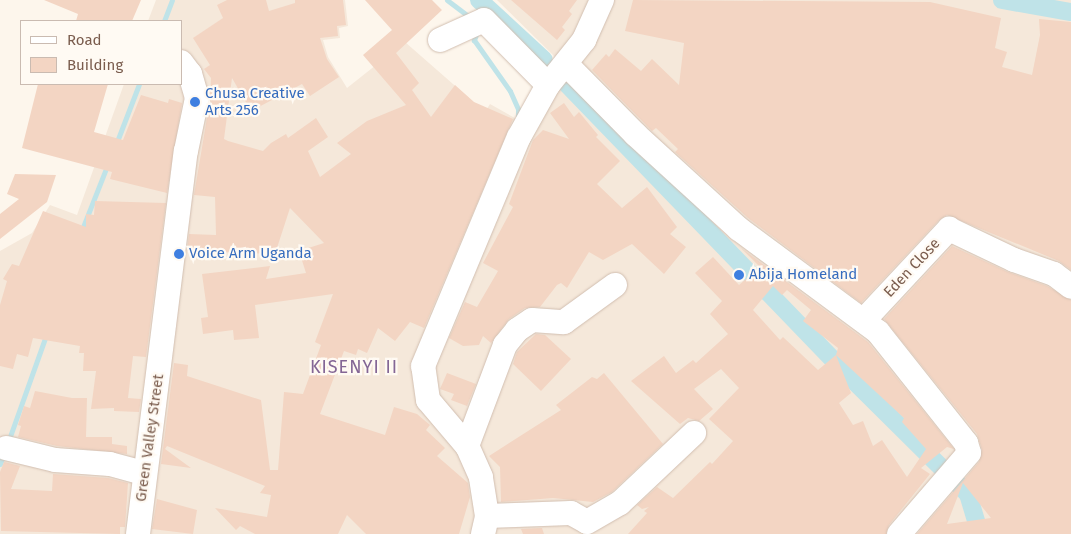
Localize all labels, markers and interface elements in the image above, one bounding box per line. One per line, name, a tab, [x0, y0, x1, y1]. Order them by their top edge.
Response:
legend	[20, 20, 182, 85]
text: Road	[67, 31, 102, 49]
text: Building	[67, 56, 123, 74]
place label: Chusa Creative Arts 256	[205, 84, 305, 119]
marker: Chusa Creative Arts 256	[189, 96, 201, 108]
street label: Eden Close	[880, 235, 944, 301]
place label: Voice Arm Uganda	[189, 245, 312, 263]
marker: Voice Arm Uganda	[173, 248, 185, 260]
place label: Abija Homeland	[749, 266, 857, 284]
marker: Abija Homeland	[733, 269, 745, 281]
district label: KISENYI II	[309, 356, 399, 378]
street label: Green Valley Street	[132, 373, 168, 503]

